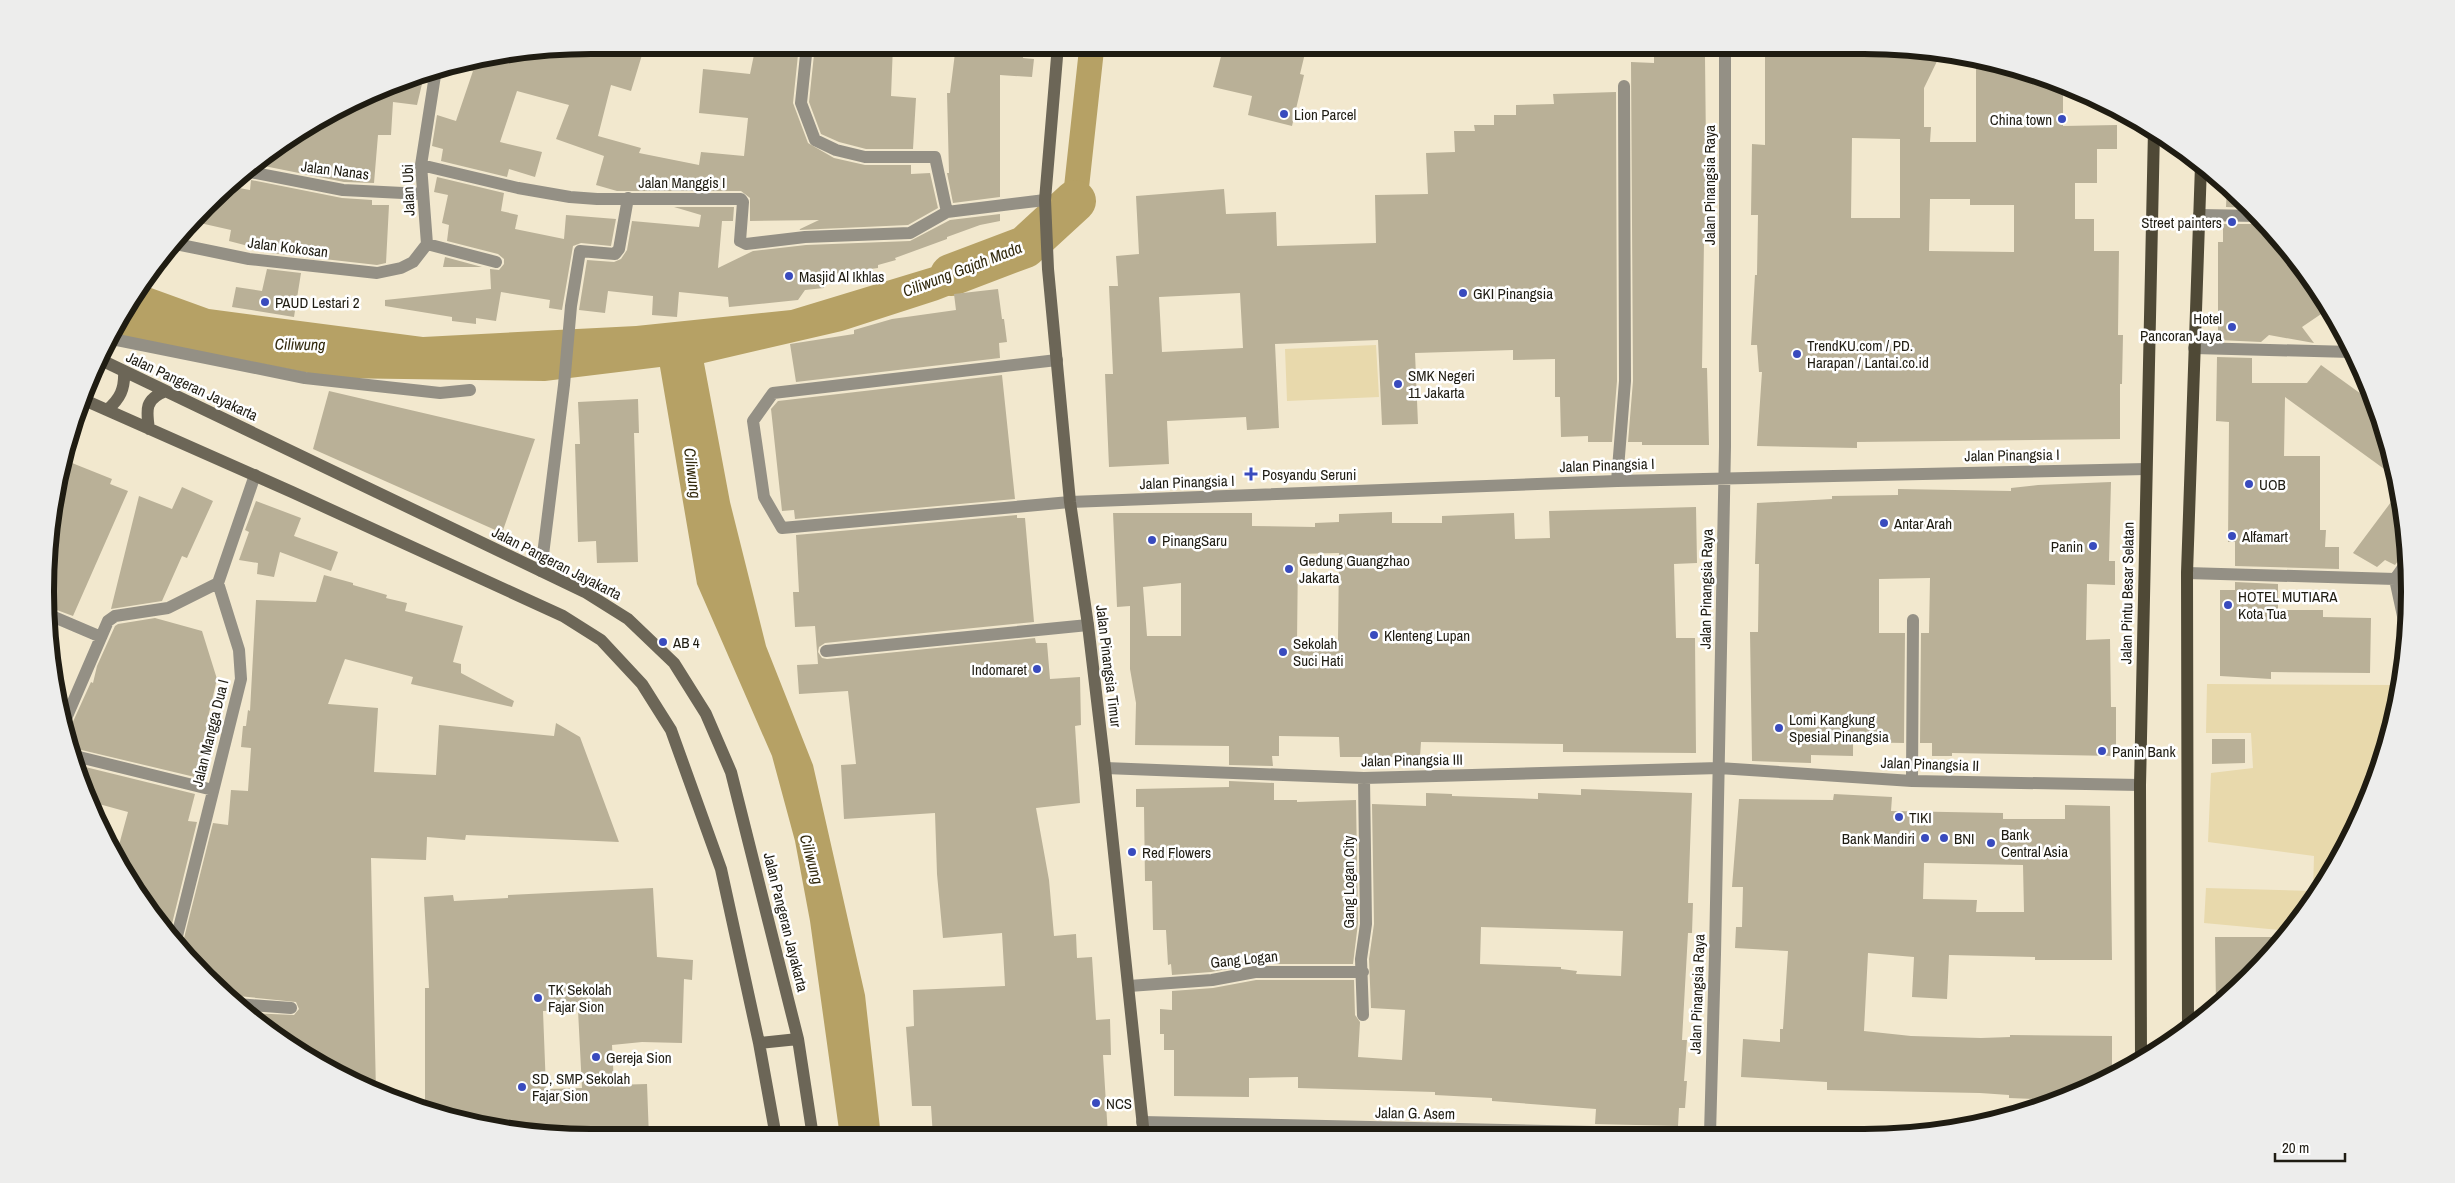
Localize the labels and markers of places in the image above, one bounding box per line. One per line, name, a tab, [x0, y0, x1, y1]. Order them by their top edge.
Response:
place label: Lion Parcel	[1294, 104, 1356, 125]
marker: Lion Parcel	[1278, 108, 1290, 120]
place label: China town	[1990, 109, 2052, 130]
marker: China town	[2056, 113, 2068, 125]
place label: Street painters	[2141, 212, 2222, 233]
marker: Street painters	[2226, 216, 2238, 228]
place label: Masjid Al Ikhlas	[799, 266, 884, 287]
marker: Masjid Al Ikhlas	[783, 270, 795, 282]
place label: GKI Pinangsia	[1473, 283, 1553, 304]
marker: GKI Pinangsia	[1457, 287, 1469, 299]
place label: PAUD Lestari 2	[275, 292, 360, 313]
marker: PAUD Lestari 2	[259, 296, 271, 308]
place label: Hotel Pancoran Jaya	[2140, 308, 2222, 346]
marker: Hotel Pancoran Jaya	[2226, 321, 2238, 333]
place label: TrendKU.com / PD. Harapan / Lantai.co.id	[1807, 335, 1929, 373]
marker: TrendKU.com / PD. Harapan / Lantai.co.id	[1791, 348, 1803, 360]
place label: SMK Negeri 11 Jakarta	[1408, 365, 1475, 403]
marker: SMK Negeri 11 Jakarta	[1392, 378, 1404, 390]
place label: Posyandu Seruni	[1262, 464, 1356, 485]
marker: Posyandu Seruni	[1244, 467, 1258, 481]
place label: UOB	[2259, 474, 2286, 495]
marker: UOB	[2243, 478, 2255, 490]
place label: Antar Arah	[1893, 513, 1952, 534]
marker: Antar Arah	[1878, 517, 1890, 529]
place label: Alfamart	[2241, 526, 2288, 547]
place label: PinangSaru	[1162, 530, 1227, 551]
marker: Alfamart	[2226, 530, 2238, 542]
marker: PinangSaru	[1146, 534, 1158, 546]
place label: Panin	[2051, 536, 2083, 557]
marker: Panin	[2087, 540, 2099, 552]
place label: Gedung Guangzhao Jakarta	[1299, 550, 1410, 588]
marker: Gedung Guangzhao Jakarta	[1283, 563, 1295, 575]
place label: HOTEL MUTIARA Kota Tua	[2238, 586, 2338, 624]
marker: HOTEL MUTIARA Kota Tua	[2222, 599, 2234, 611]
place label: Klenteng Lupan	[1384, 625, 1470, 646]
marker: Klenteng Lupan	[1368, 629, 1380, 641]
place label: AB 4	[672, 632, 700, 653]
place label: Sekolah Suci Hati	[1293, 633, 1344, 671]
marker: AB 4	[657, 636, 669, 648]
marker: Sekolah Suci Hati	[1277, 646, 1289, 658]
place label: Indomaret	[972, 659, 1028, 680]
marker: Indomaret	[1031, 663, 1043, 675]
place label: Lomi Kangkung Spesial Pinangsia	[1789, 709, 1889, 747]
marker: Lomi Kangkung Spesial Pinangsia	[1773, 722, 1785, 734]
place label: Panin Bank	[2112, 741, 2176, 762]
marker: Panin Bank	[2096, 745, 2108, 757]
place label: TIKI	[1909, 807, 1932, 828]
marker: TIKI	[1893, 811, 1905, 823]
place label: Bank Central Asia	[2001, 824, 2068, 862]
place label: Bank Mandiri	[1842, 828, 1915, 849]
place label: BNI	[1954, 828, 1975, 849]
marker: Bank Mandiri	[1919, 832, 1931, 844]
marker: BNI	[1938, 832, 1950, 844]
marker: Bank Central Asia	[1985, 837, 1997, 849]
place label: Red Flowers	[1142, 842, 1211, 863]
marker: Red Flowers	[1126, 846, 1138, 858]
place label: TK Sekolah Fajar Sion	[548, 979, 612, 1017]
marker: TK Sekolah Fajar Sion	[532, 992, 544, 1004]
place label: Gereja Sion	[606, 1047, 672, 1068]
marker: Gereja Sion	[590, 1051, 602, 1063]
place label: SD, SMP Sekolah Fajar Sion	[532, 1068, 630, 1106]
marker: SD, SMP Sekolah Fajar Sion	[516, 1081, 528, 1093]
place label: NCS	[1106, 1093, 1132, 1114]
marker: NCS	[1090, 1097, 1102, 1109]

